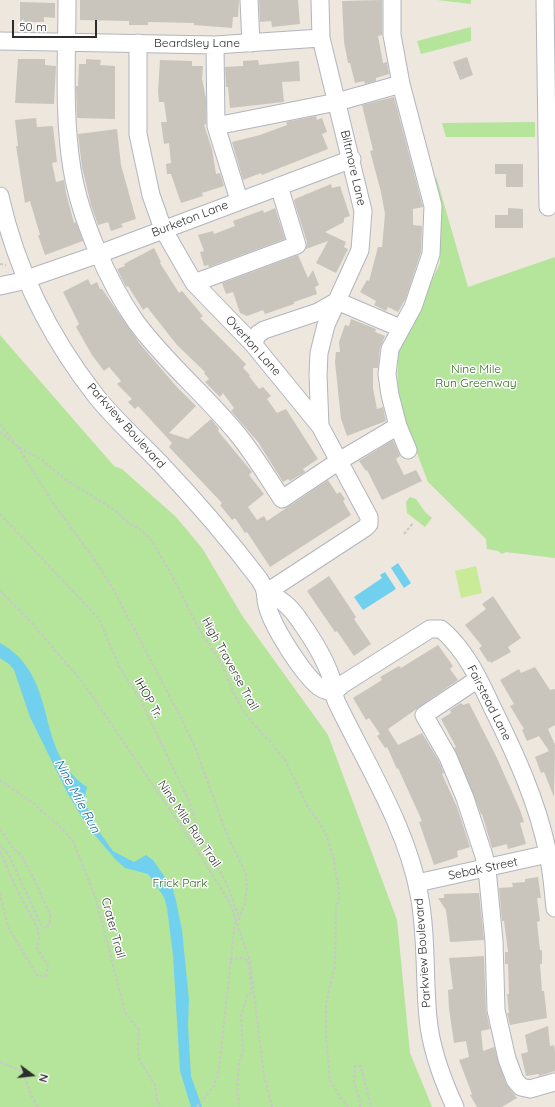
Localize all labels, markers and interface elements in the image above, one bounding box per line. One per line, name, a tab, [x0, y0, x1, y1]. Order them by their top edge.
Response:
scale bar	[14, 12, 99, 38]
text: 50 m	[19, 19, 47, 34]
street label: Beardsley Lane	[154, 36, 240, 50]
street label: Biltmore Lane	[337, 129, 369, 207]
street label: Burketon Lane	[150, 198, 230, 240]
street label: Overton Lane	[222, 313, 284, 379]
park label: Nine Mile Run Greenway	[435, 362, 517, 390]
street label: Parkview Boulevard	[84, 380, 168, 472]
street label: High Traverse Trail	[199, 615, 261, 713]
street label: Fairstead Lane	[464, 663, 514, 743]
street label: IHOP Tr.	[131, 676, 165, 720]
water label: Nine Mile Run	[51, 756, 103, 836]
street label: Nine Mile Run Trail	[154, 778, 224, 870]
street label: Sebak Street	[447, 855, 519, 883]
park label: Frick Park	[152, 876, 208, 890]
street label: Crater Trail	[98, 896, 128, 960]
street label: Parkview Boulevard	[412, 898, 434, 1008]
north arrow	[12, 1055, 52, 1095]
text: N	[36, 1072, 51, 1084]

